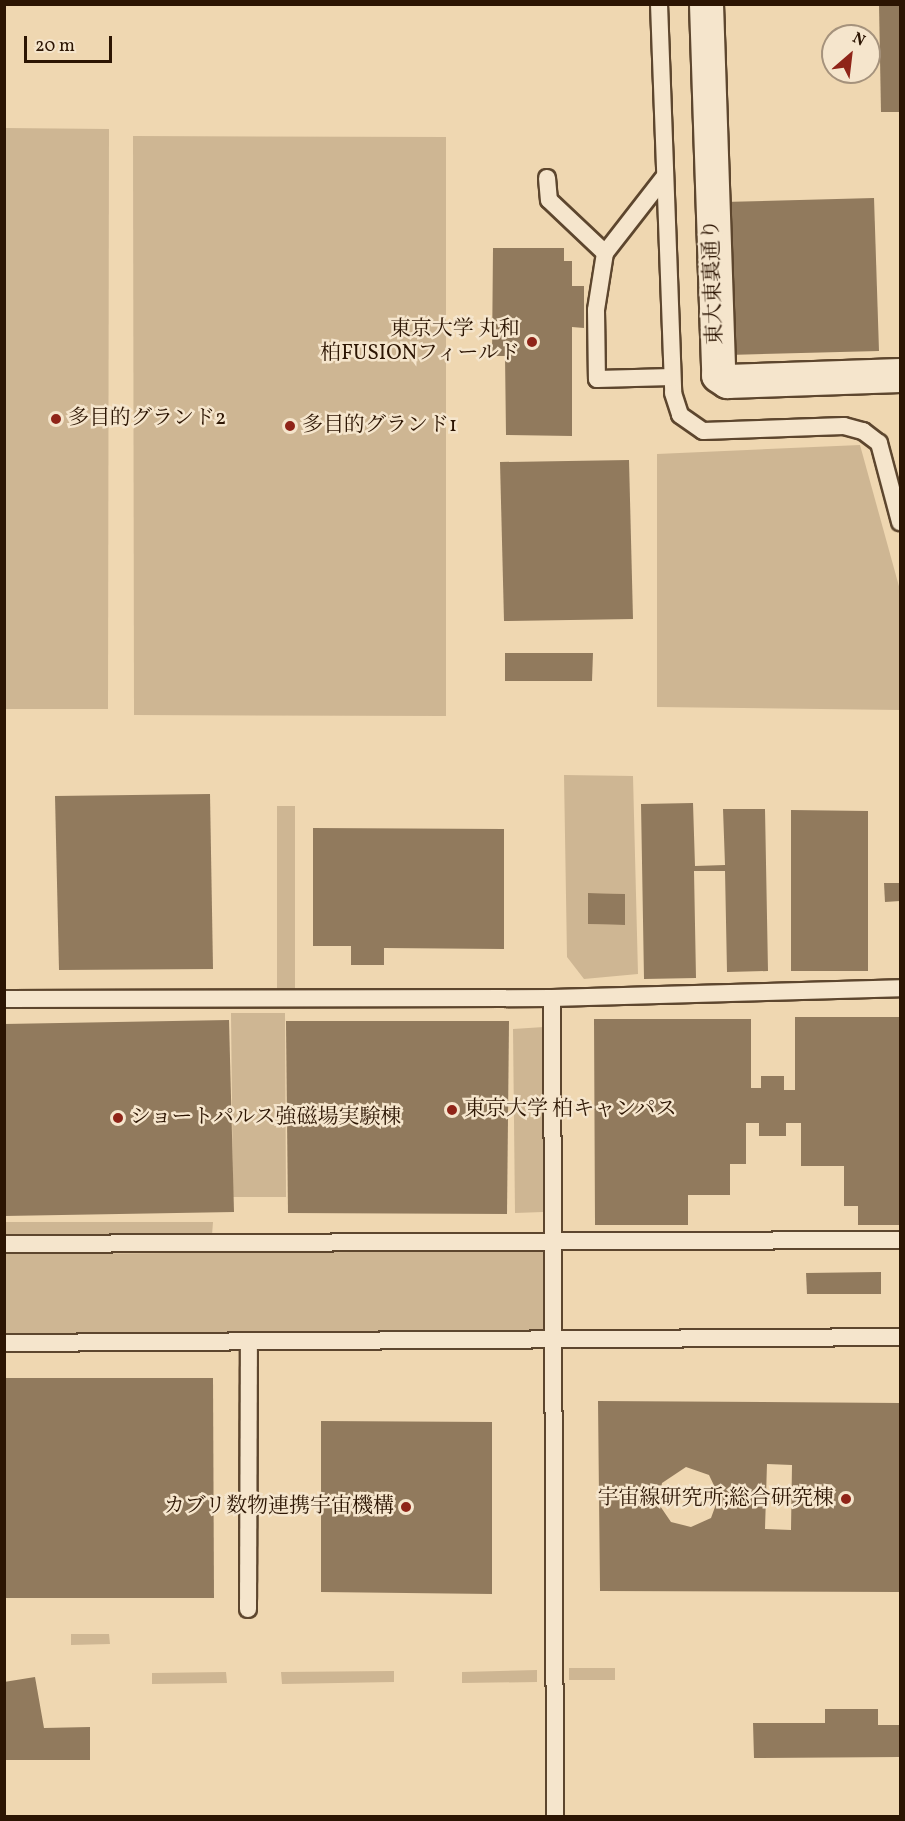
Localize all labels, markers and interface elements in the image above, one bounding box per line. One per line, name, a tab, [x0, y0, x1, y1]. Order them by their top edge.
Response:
scale bar	[27, 24, 116, 62]
north arrow	[821, 24, 881, 84]
text: N	[848, 27, 869, 52]
text: 20 m	[35, 34, 75, 59]
street label: 東大東裏通り	[699, 219, 729, 345]
place label: 東京大学 丸和 柏FUSIONフィールド	[318, 317, 520, 367]
marker: 東京大学 丸和 柏FUSIONフィールド	[525, 335, 539, 349]
place label: 多目的グランド2	[68, 406, 226, 432]
marker: 多目的グランド2	[49, 412, 63, 426]
place label: 多目的グランド1	[302, 413, 457, 439]
marker: 多目的グランド1	[283, 419, 297, 433]
place label: 東京大学 柏キャンパス	[464, 1097, 678, 1123]
marker: 東京大学 柏キャンパス	[445, 1103, 459, 1117]
place label: ショートパルス強磁場実験棟	[130, 1105, 403, 1131]
marker: ショートパルス強磁場実験棟	[111, 1111, 125, 1125]
place label: 宇宙線研究所;総合研究棟	[598, 1486, 834, 1512]
marker: 宇宙線研究所;総合研究棟	[839, 1492, 853, 1506]
place label: カブリ数物連携宇宙機構	[163, 1494, 394, 1520]
marker: カブリ数物連携宇宙機構	[399, 1500, 413, 1514]

